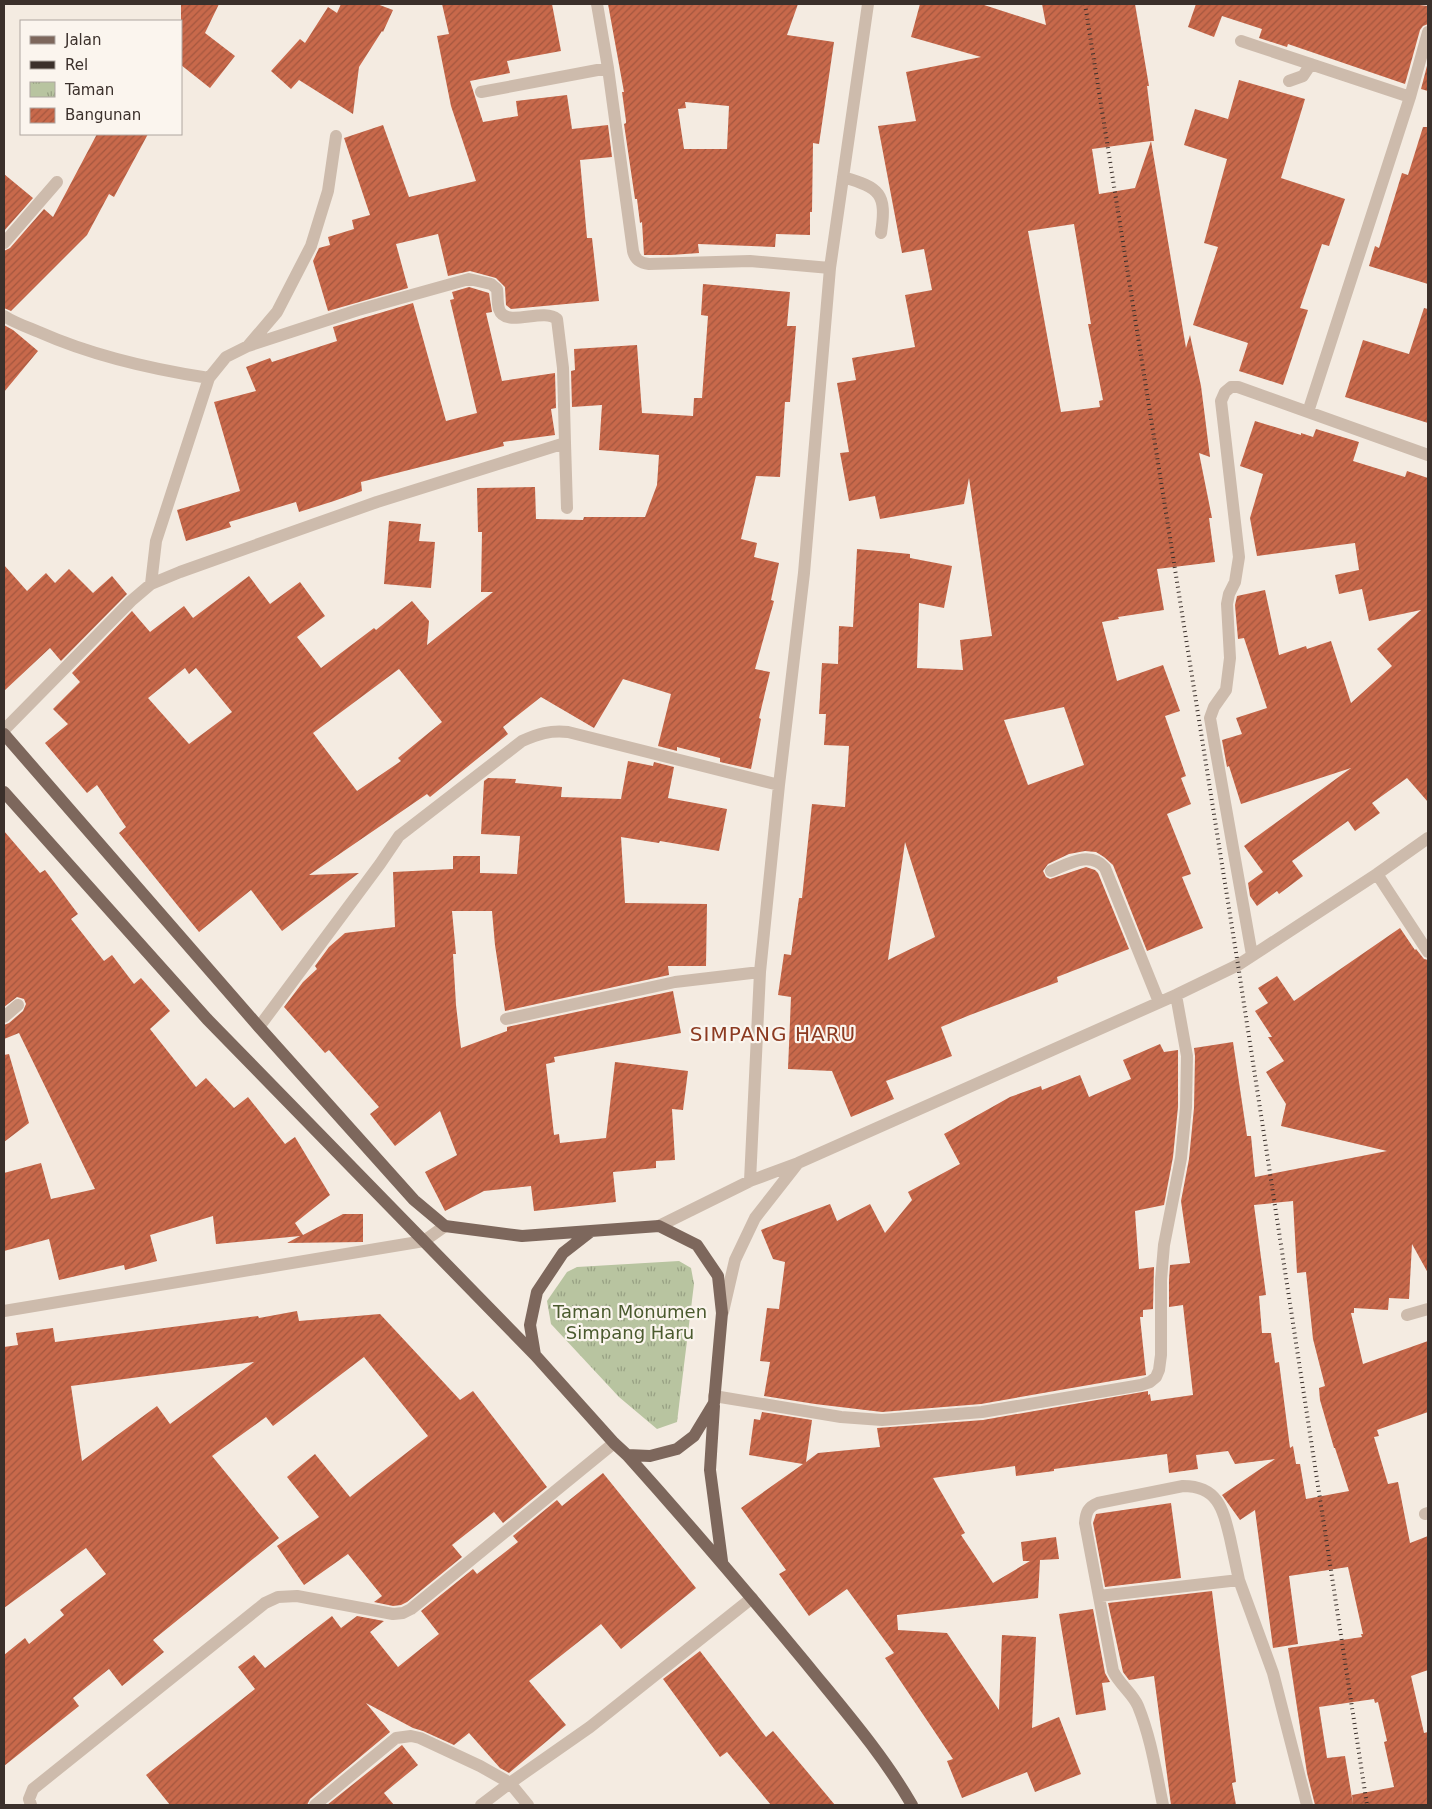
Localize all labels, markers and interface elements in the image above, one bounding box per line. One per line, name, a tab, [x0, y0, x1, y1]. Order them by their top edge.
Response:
legend	[20, 20, 182, 135]
text: Jalan	[64, 31, 101, 49]
text: Rel	[65, 56, 88, 74]
text: Taman	[64, 81, 114, 99]
text: Bangunan	[65, 106, 141, 124]
district label: SIMPANG HARU	[690, 1022, 856, 1046]
park label: Taman Monumen Simpang Haru	[552, 1301, 707, 1343]

